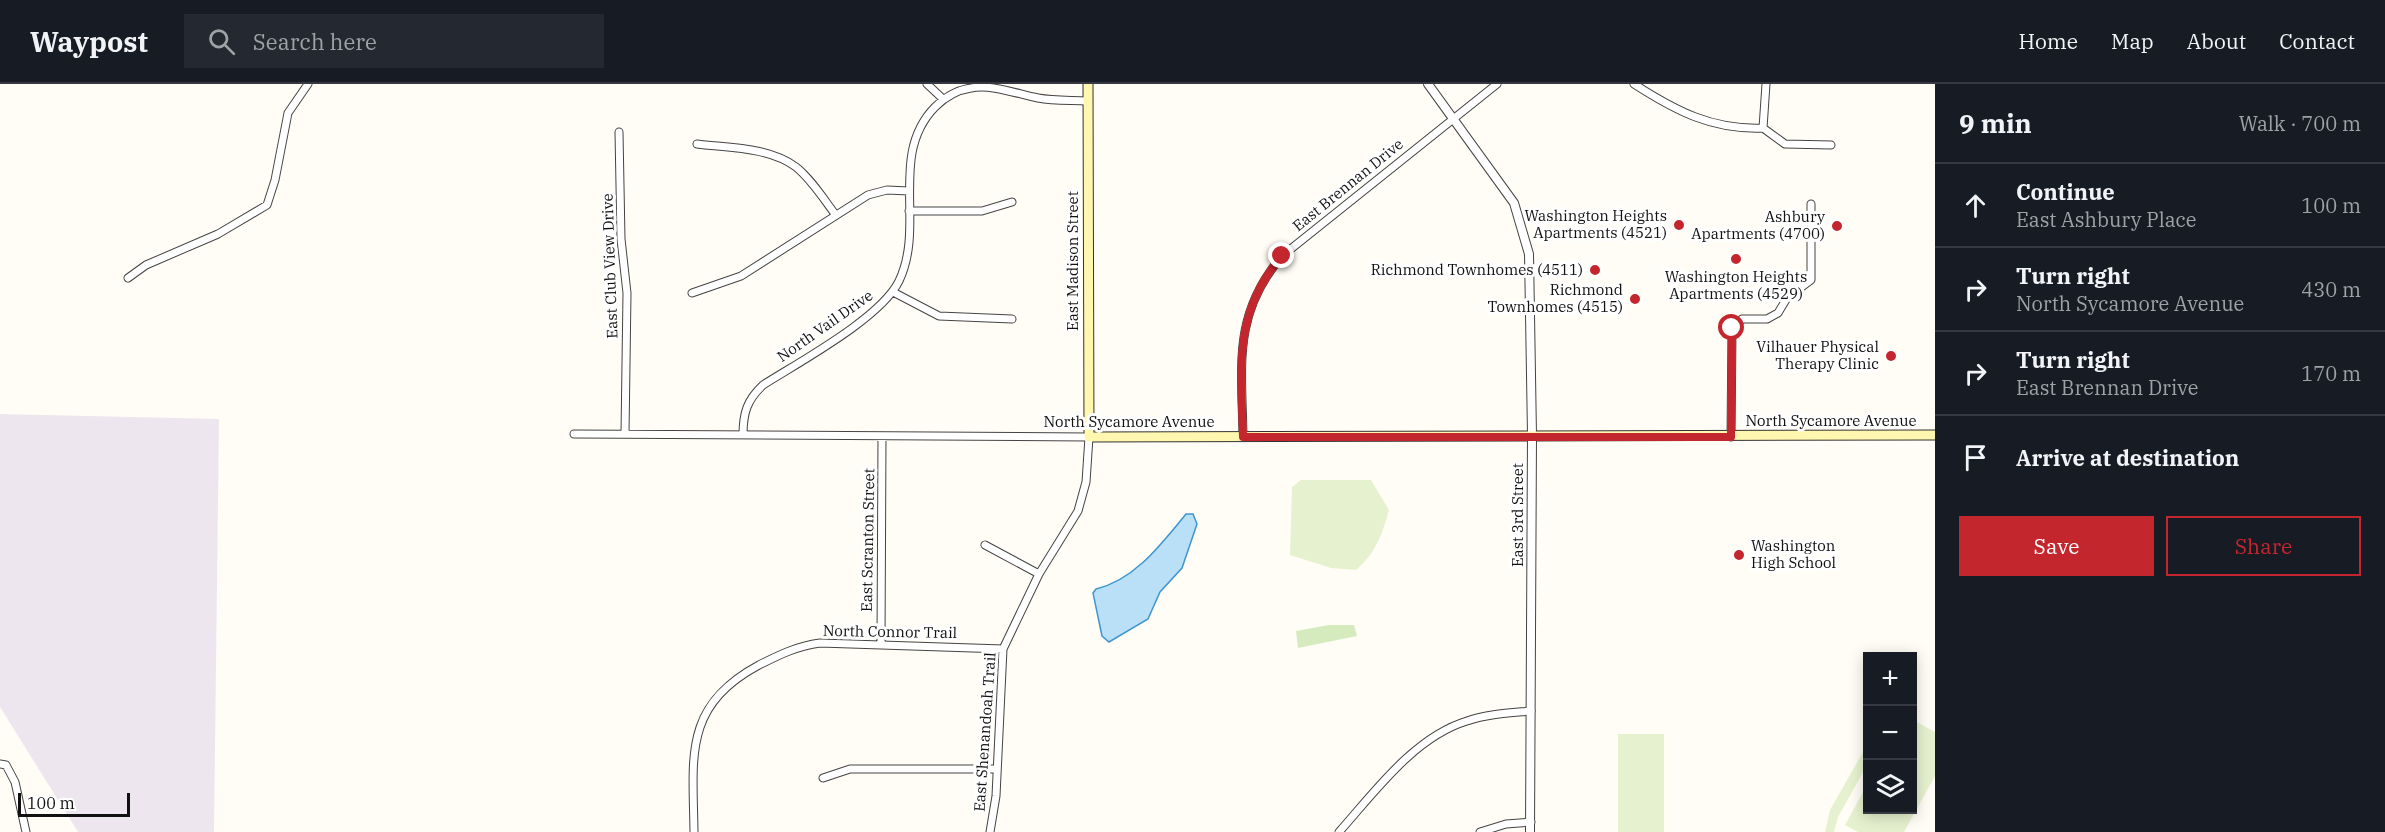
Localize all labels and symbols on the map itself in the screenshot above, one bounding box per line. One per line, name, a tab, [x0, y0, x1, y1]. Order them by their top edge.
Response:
street label: East Brennan Drive	[1289, 134, 1407, 235]
street label: East Madison Street	[1063, 191, 1082, 331]
street label: East Club View Drive	[597, 193, 622, 339]
place label: Washington Heights Apartments (4521)	[1525, 206, 1667, 242]
place label: Ashbury Apartments (4700)	[1691, 207, 1825, 243]
marker: Washington Heights Apartments (4521)	[1672, 218, 1686, 232]
marker: Ashbury Apartments (4700)	[1830, 219, 1844, 233]
route end	[1268, 242, 1294, 268]
marker: Washington Heights Apartments (4529)	[1729, 252, 1743, 266]
place label: Richmond Townhomes (4511)	[1371, 260, 1583, 279]
marker: Richmond Townhomes (4511)	[1588, 263, 1602, 277]
place label: Washington Heights Apartments (4529)	[1665, 267, 1807, 303]
place label: Richmond Townhomes (4515)	[1487, 280, 1623, 316]
street label: North Vail Drive	[773, 285, 876, 366]
marker: Richmond Townhomes (4515)	[1628, 292, 1642, 306]
route start	[1718, 314, 1744, 340]
place label: Vilhauer Physical Therapy Clinic	[1756, 337, 1879, 373]
marker: Vilhauer Physical Therapy Clinic	[1884, 349, 1898, 363]
street label: North Sycamore Avenue	[1745, 411, 1917, 430]
street label: North Sycamore Avenue	[1043, 412, 1215, 431]
street label: East 3rd Street	[1508, 463, 1527, 567]
street label: East Scranton Street	[857, 468, 878, 612]
place label: Washington High School	[1751, 536, 1836, 572]
marker: Washington High School	[1732, 548, 1746, 562]
street label: North Connor Trail	[823, 621, 957, 642]
street label: East Shenandoah Trail	[969, 652, 1000, 812]
scale bar	[18, 790, 130, 818]

